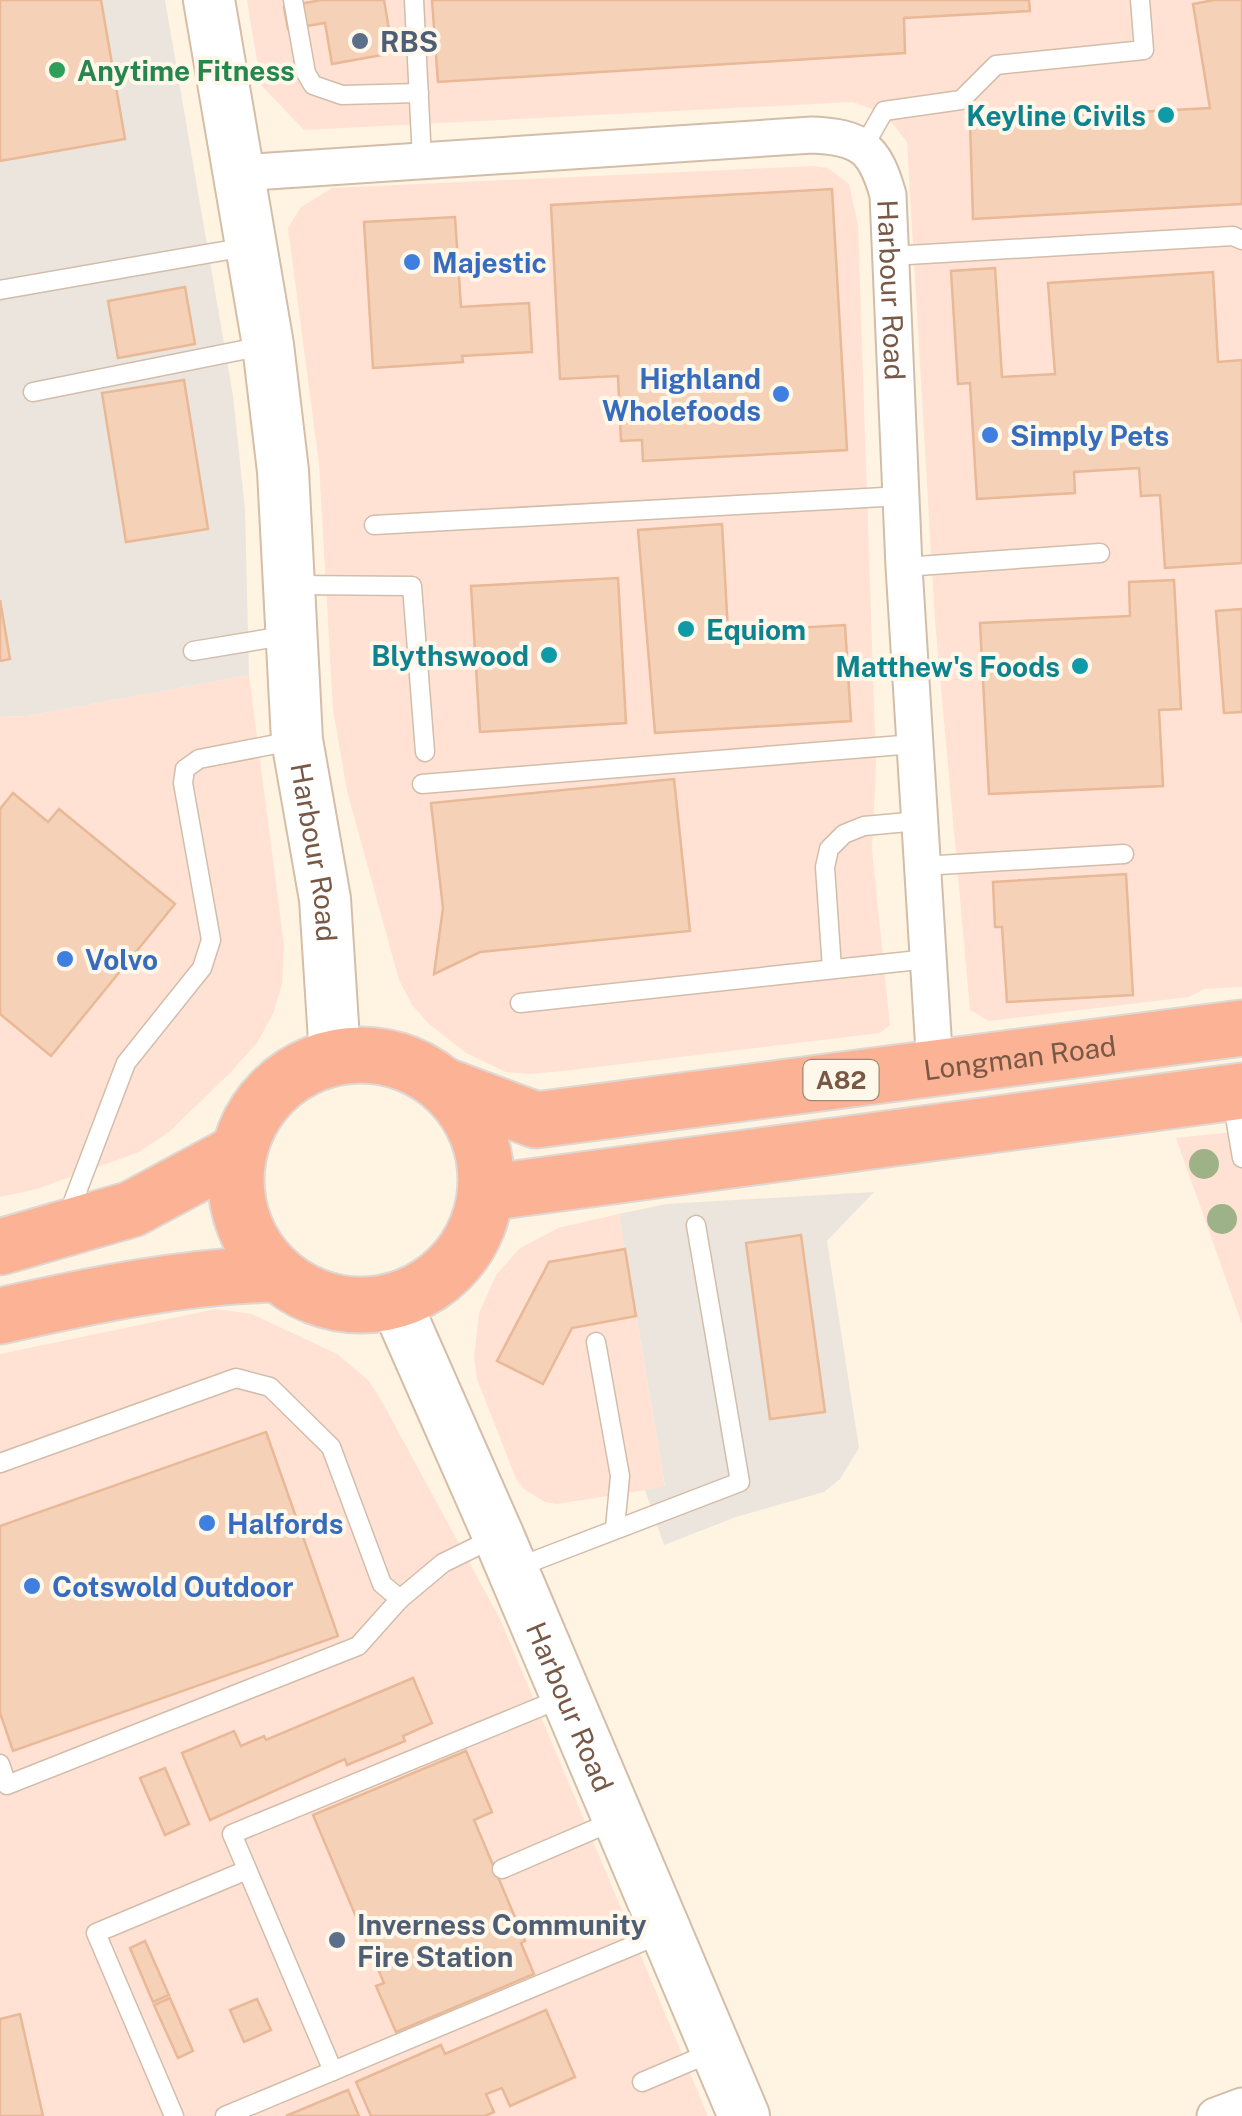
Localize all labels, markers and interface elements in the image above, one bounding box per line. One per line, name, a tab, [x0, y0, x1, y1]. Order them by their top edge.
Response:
place label: RBS	[380, 25, 438, 58]
marker: RBS	[349, 30, 371, 52]
place label: Anytime Fitness	[77, 54, 295, 87]
marker: Anytime Fitness	[46, 59, 68, 81]
place label: Keyline Civils	[966, 99, 1146, 132]
marker: Keyline Civils	[1155, 104, 1177, 126]
street label: Harbour Road	[872, 199, 912, 381]
place label: Majestic	[432, 246, 547, 279]
marker: Majestic	[401, 251, 423, 273]
place label: Highland Wholefoods	[602, 362, 761, 427]
marker: Highland Wholefoods	[770, 383, 792, 405]
place label: Simply Pets	[1010, 419, 1169, 452]
marker: Simply Pets	[979, 424, 1001, 446]
place label: Equiom	[706, 613, 806, 646]
marker: Equiom	[675, 618, 697, 640]
place label: Blythswood	[371, 639, 529, 672]
marker: Blythswood	[538, 644, 560, 666]
place label: Matthew's Foods	[835, 650, 1060, 683]
marker: Matthew's Foods	[1069, 655, 1091, 677]
street label: Harbour Road	[285, 760, 344, 943]
place label: Volvo	[85, 943, 158, 976]
marker: Volvo	[54, 948, 76, 970]
street label: Longman Road	[921, 1028, 1118, 1086]
road number: A82	[804, 1060, 878, 1100]
place label: Halfords	[227, 1507, 343, 1540]
marker: Halfords	[196, 1512, 218, 1534]
place label: Cotswold Outdoor	[52, 1570, 293, 1603]
marker: Cotswold Outdoor	[21, 1575, 43, 1597]
street label: Harbour Road	[520, 1617, 621, 1796]
place label: Inverness Community Fire Station	[357, 1908, 647, 1973]
marker: Inverness Community Fire Station	[326, 1929, 348, 1951]

